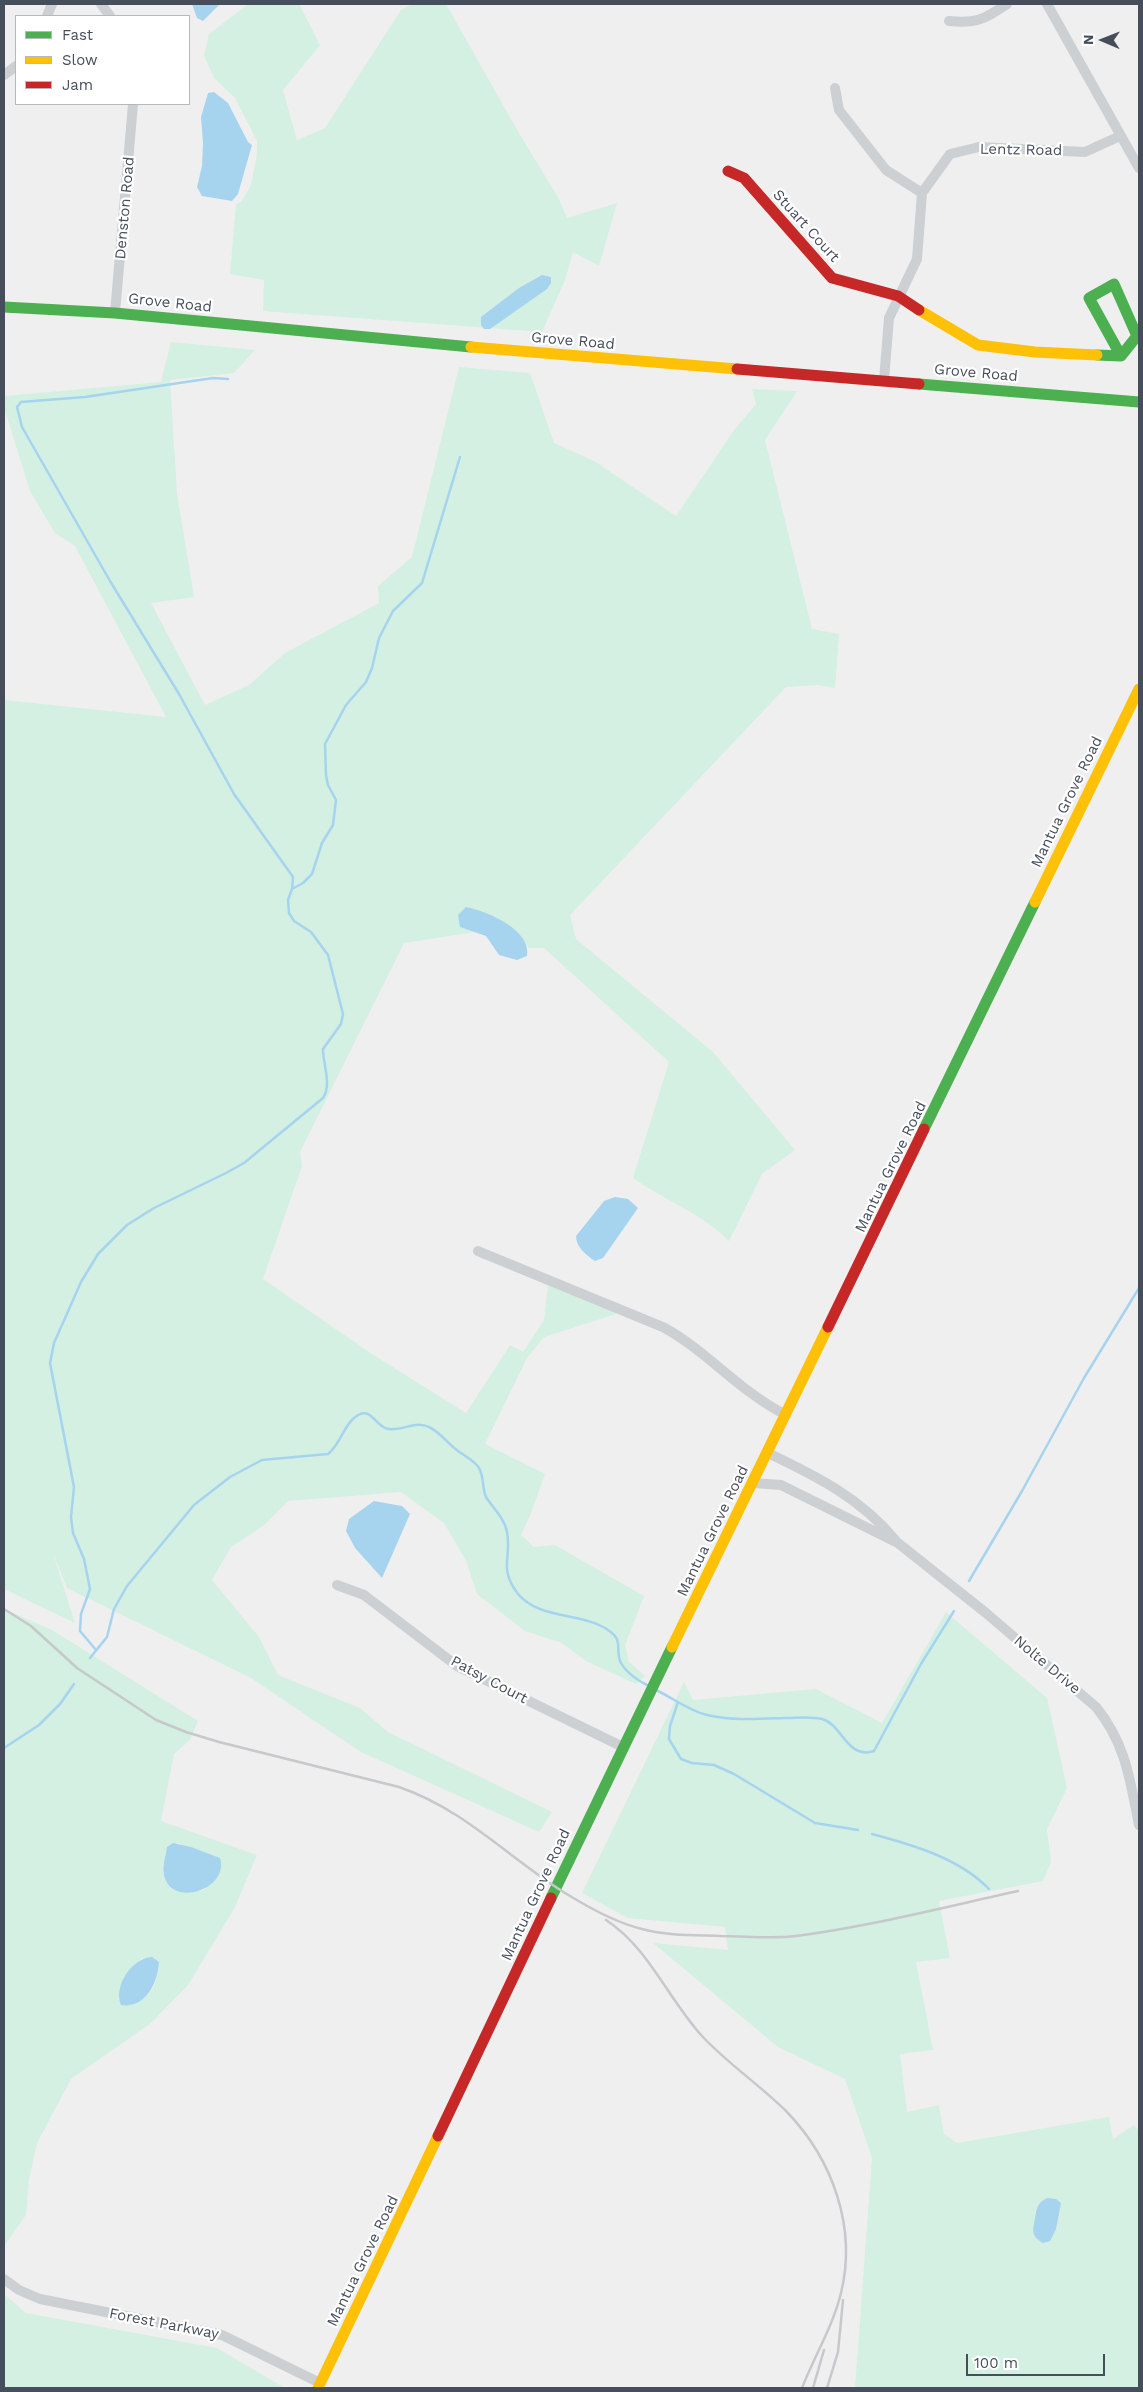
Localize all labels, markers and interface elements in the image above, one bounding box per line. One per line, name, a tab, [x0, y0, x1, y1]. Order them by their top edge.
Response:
legend	[15, 15, 190, 105]
north arrow	[1078, 15, 1128, 65]
text: Fast	[62, 26, 93, 44]
text: N	[1080, 34, 1096, 45]
text: Slow	[62, 51, 98, 69]
text: Jam	[62, 76, 93, 94]
street label: Lentz Road	[980, 140, 1062, 160]
street label: Denston Road	[112, 156, 138, 260]
street label: Stuart Court	[769, 186, 843, 266]
street label: Grove Road	[127, 290, 213, 316]
street label: Grove Road	[530, 328, 616, 354]
street label: Grove Road	[933, 360, 1019, 386]
street label: Mantua Grove Road	[1027, 734, 1107, 870]
street label: Mantua Grove Road	[851, 1099, 931, 1235]
street label: Mantua Grove Road	[673, 1463, 753, 1599]
street label: Nolte Drive	[1010, 1632, 1084, 1698]
street label: Patsy Court	[447, 1652, 531, 1708]
street label: Mantua Grove Road	[498, 1826, 574, 1964]
street label: Mantua Grove Road	[323, 2193, 403, 2329]
street label: Forest Parkway	[108, 2305, 220, 2343]
scale bar	[968, 2344, 1107, 2376]
text: 100 m	[974, 2354, 1018, 2372]

